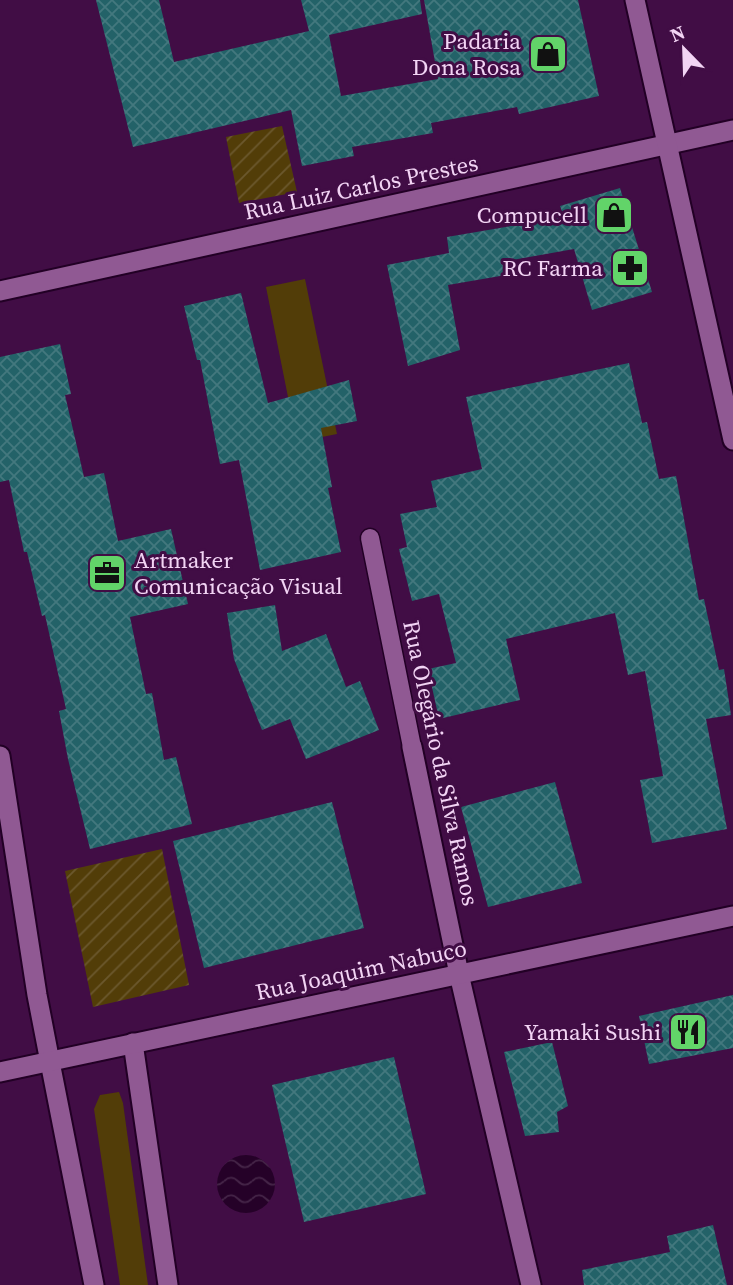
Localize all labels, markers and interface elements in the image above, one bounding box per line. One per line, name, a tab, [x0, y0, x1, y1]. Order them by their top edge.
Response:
north arrow	[649, 14, 719, 84]
text: N	[666, 19, 689, 48]
place label: Padaria Dona Rosa	[412, 25, 521, 83]
shop icon: Padaria Dona Rosa	[527, 33, 569, 75]
street label: Rua Luiz Carlos Prestes	[241, 147, 481, 227]
shop icon: Compucell	[593, 194, 635, 236]
place label: Compucell	[477, 199, 587, 231]
pharmacy icon: RC Farma	[609, 247, 651, 289]
place label: RC Farma	[502, 252, 603, 284]
place label: Artmaker Comunicação Visual	[134, 544, 343, 602]
office icon: Artmaker Comunicação Visual	[86, 552, 128, 594]
street label: Rua Olegário da Silva Ramos	[395, 617, 487, 909]
street label: Rua Joaquim Nabuco	[252, 932, 470, 1008]
restaurant icon: Yamaki Sushi	[667, 1011, 709, 1053]
place label: Yamaki Sushi	[524, 1016, 661, 1048]

